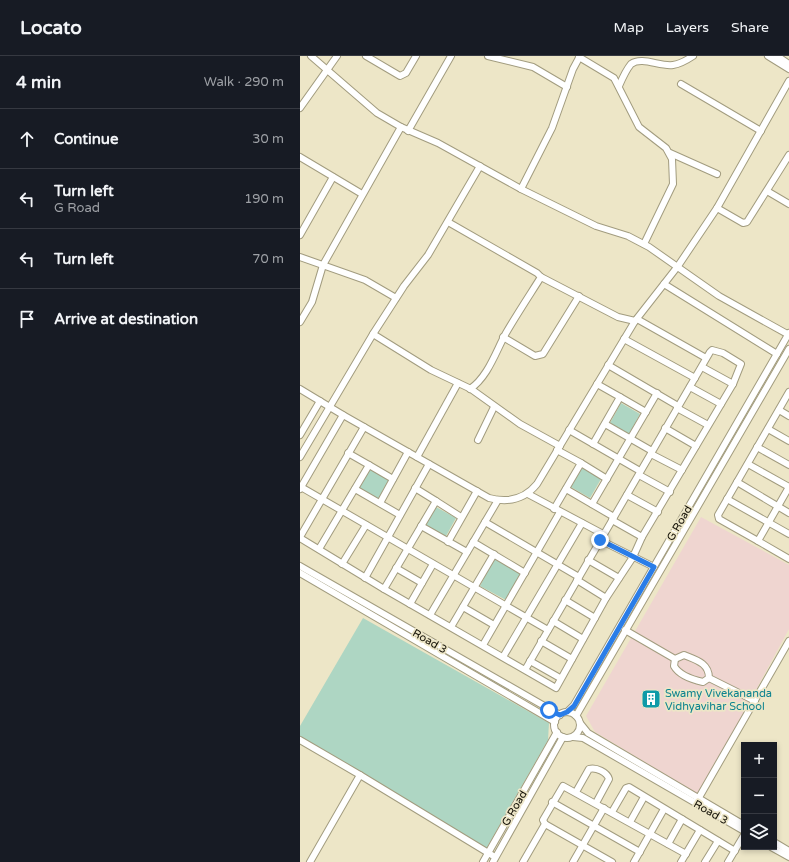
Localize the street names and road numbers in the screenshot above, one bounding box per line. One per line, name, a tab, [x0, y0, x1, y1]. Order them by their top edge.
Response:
street label: G Road	[664, 503, 695, 543]
street label: Road 3	[410, 626, 449, 656]
street label: G Road	[499, 788, 530, 828]
street label: Road 3	[691, 797, 730, 827]

